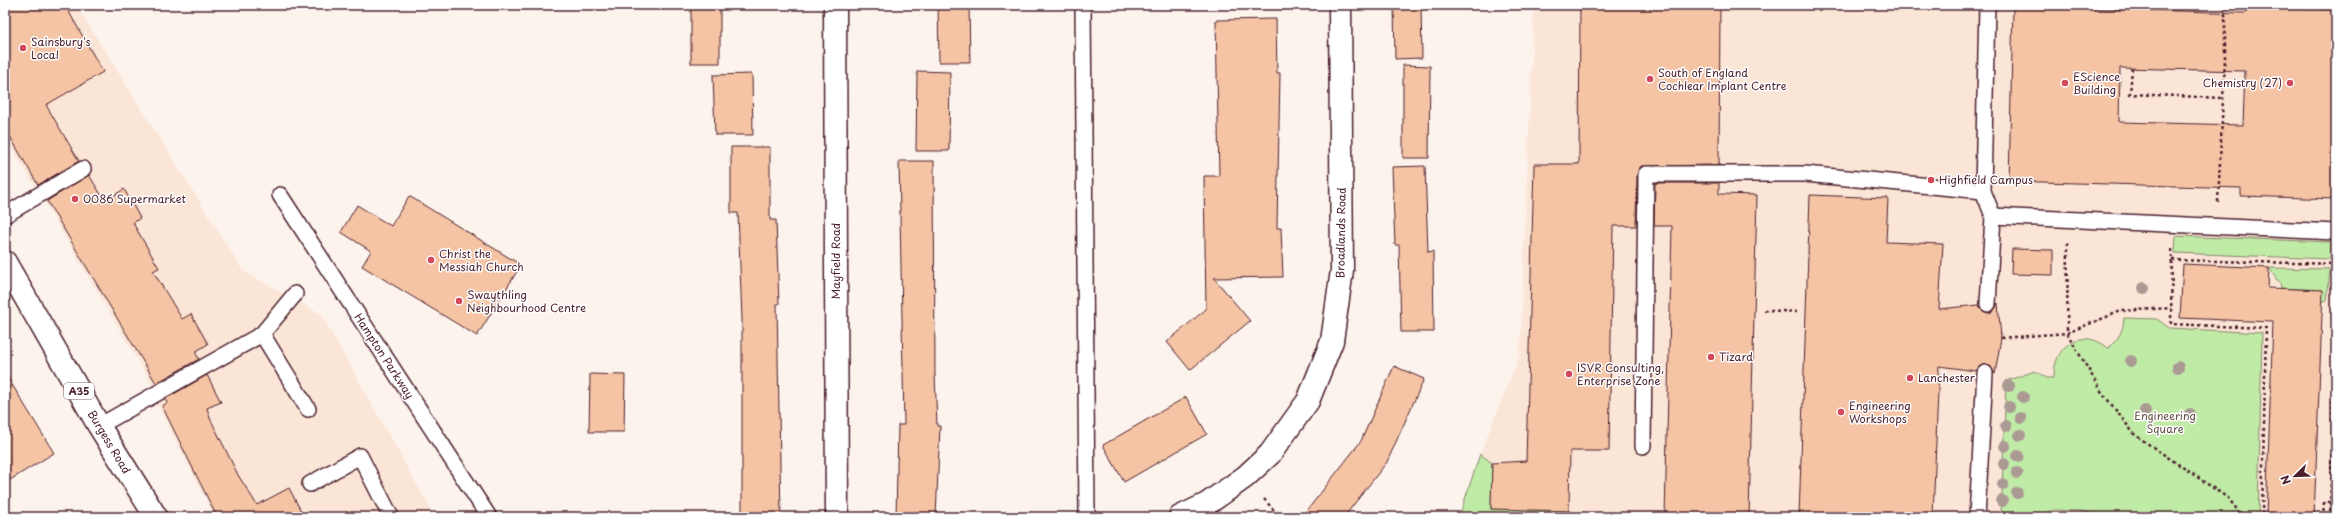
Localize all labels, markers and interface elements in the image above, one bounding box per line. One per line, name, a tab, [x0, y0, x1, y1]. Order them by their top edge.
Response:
place label: Sainsbury's Local	[31, 33, 91, 63]
marker: Sainsbury's Local	[18, 43, 28, 53]
place label: South of England Cochlear Implant Centre	[1658, 64, 1787, 94]
place label: EScience Building	[2073, 68, 2120, 98]
marker: South of England Cochlear Implant Centre	[1645, 74, 1655, 84]
place label: Chemistry (27)	[2203, 74, 2282, 91]
marker: EScience Building	[2060, 78, 2070, 88]
marker: Chemistry (27)	[2285, 78, 2295, 88]
place label: Highfield Campus	[1939, 171, 2033, 188]
marker: Highfield Campus	[1926, 175, 1936, 185]
street label: Broadlands Road	[1331, 187, 1350, 279]
place label: 0086 Supermarket	[83, 190, 187, 207]
marker: 0086 Supermarket	[70, 194, 80, 204]
street label: Mayfield Road	[827, 223, 844, 299]
place label: Christ the Messiah Church	[439, 245, 524, 275]
marker: Christ the Messiah Church	[426, 255, 436, 265]
place label: Swaythling Neighbourhood Centre	[467, 286, 586, 316]
marker: Swaythling Neighbourhood Centre	[454, 296, 464, 306]
street label: Hampton Parkway	[350, 310, 418, 402]
place label: Tizard	[1719, 348, 1753, 365]
marker: Tizard	[1706, 352, 1716, 362]
place label: ISVR Consulting, Enterprise Zone	[1577, 359, 1664, 389]
marker: ISVR Consulting, Enterprise Zone	[1564, 369, 1574, 379]
place label: Lanchester	[1918, 369, 1976, 386]
marker: Lanchester	[1905, 373, 1915, 383]
road number: A35	[64, 383, 94, 399]
place label: Engineering Workshops	[1849, 397, 1911, 427]
street label: Burgess Road	[84, 407, 135, 477]
marker: Engineering Workshops	[1836, 407, 1846, 417]
park label: Engineering Square	[2134, 407, 2196, 437]
north arrow	[2275, 456, 2315, 496]
text: N	[2276, 473, 2295, 487]

